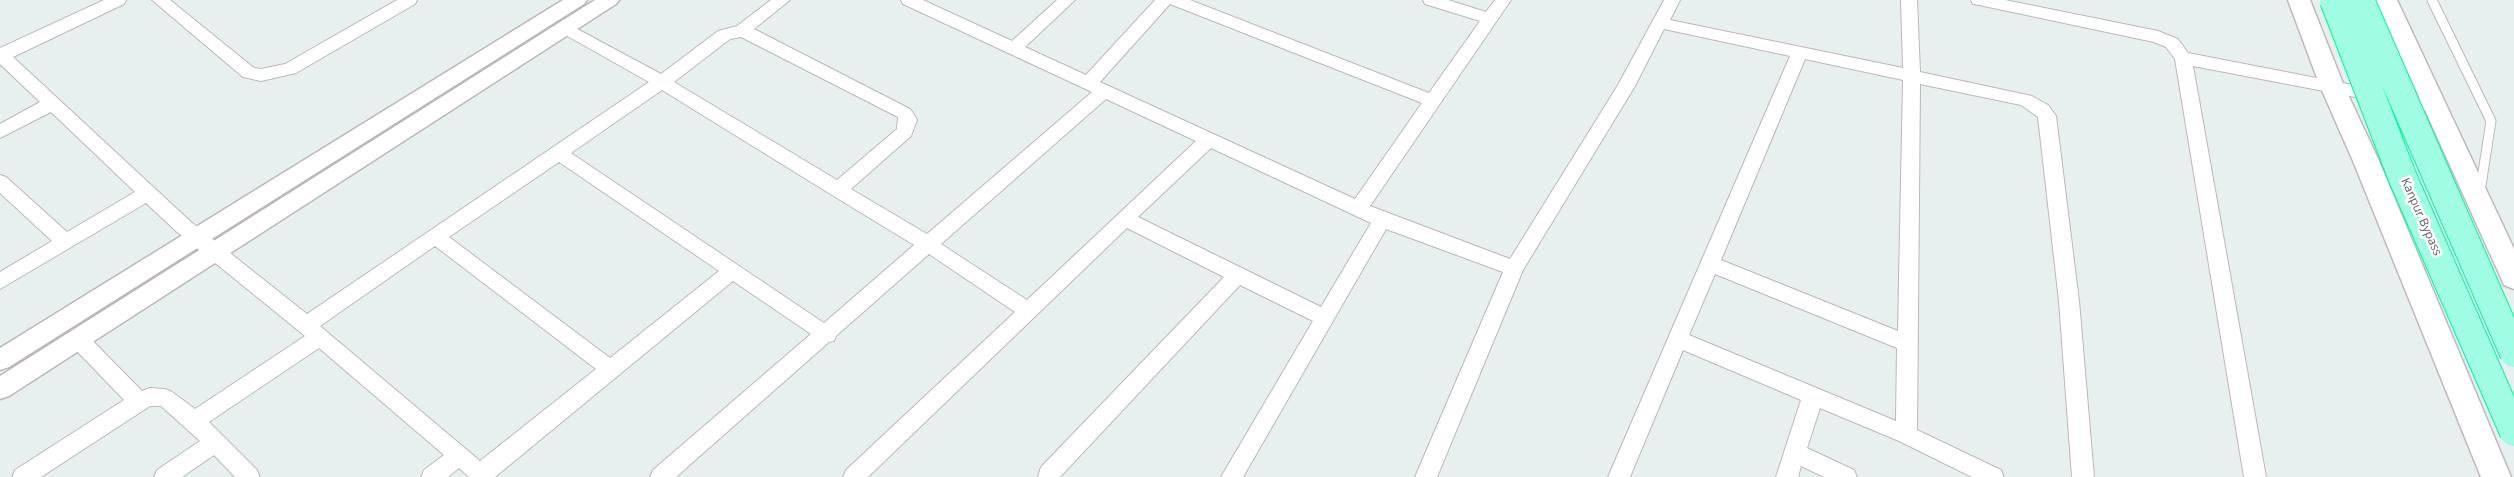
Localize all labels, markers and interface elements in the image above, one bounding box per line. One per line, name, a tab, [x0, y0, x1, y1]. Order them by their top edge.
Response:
street label: Kanpur Bypass	[2397, 176, 2445, 258]

